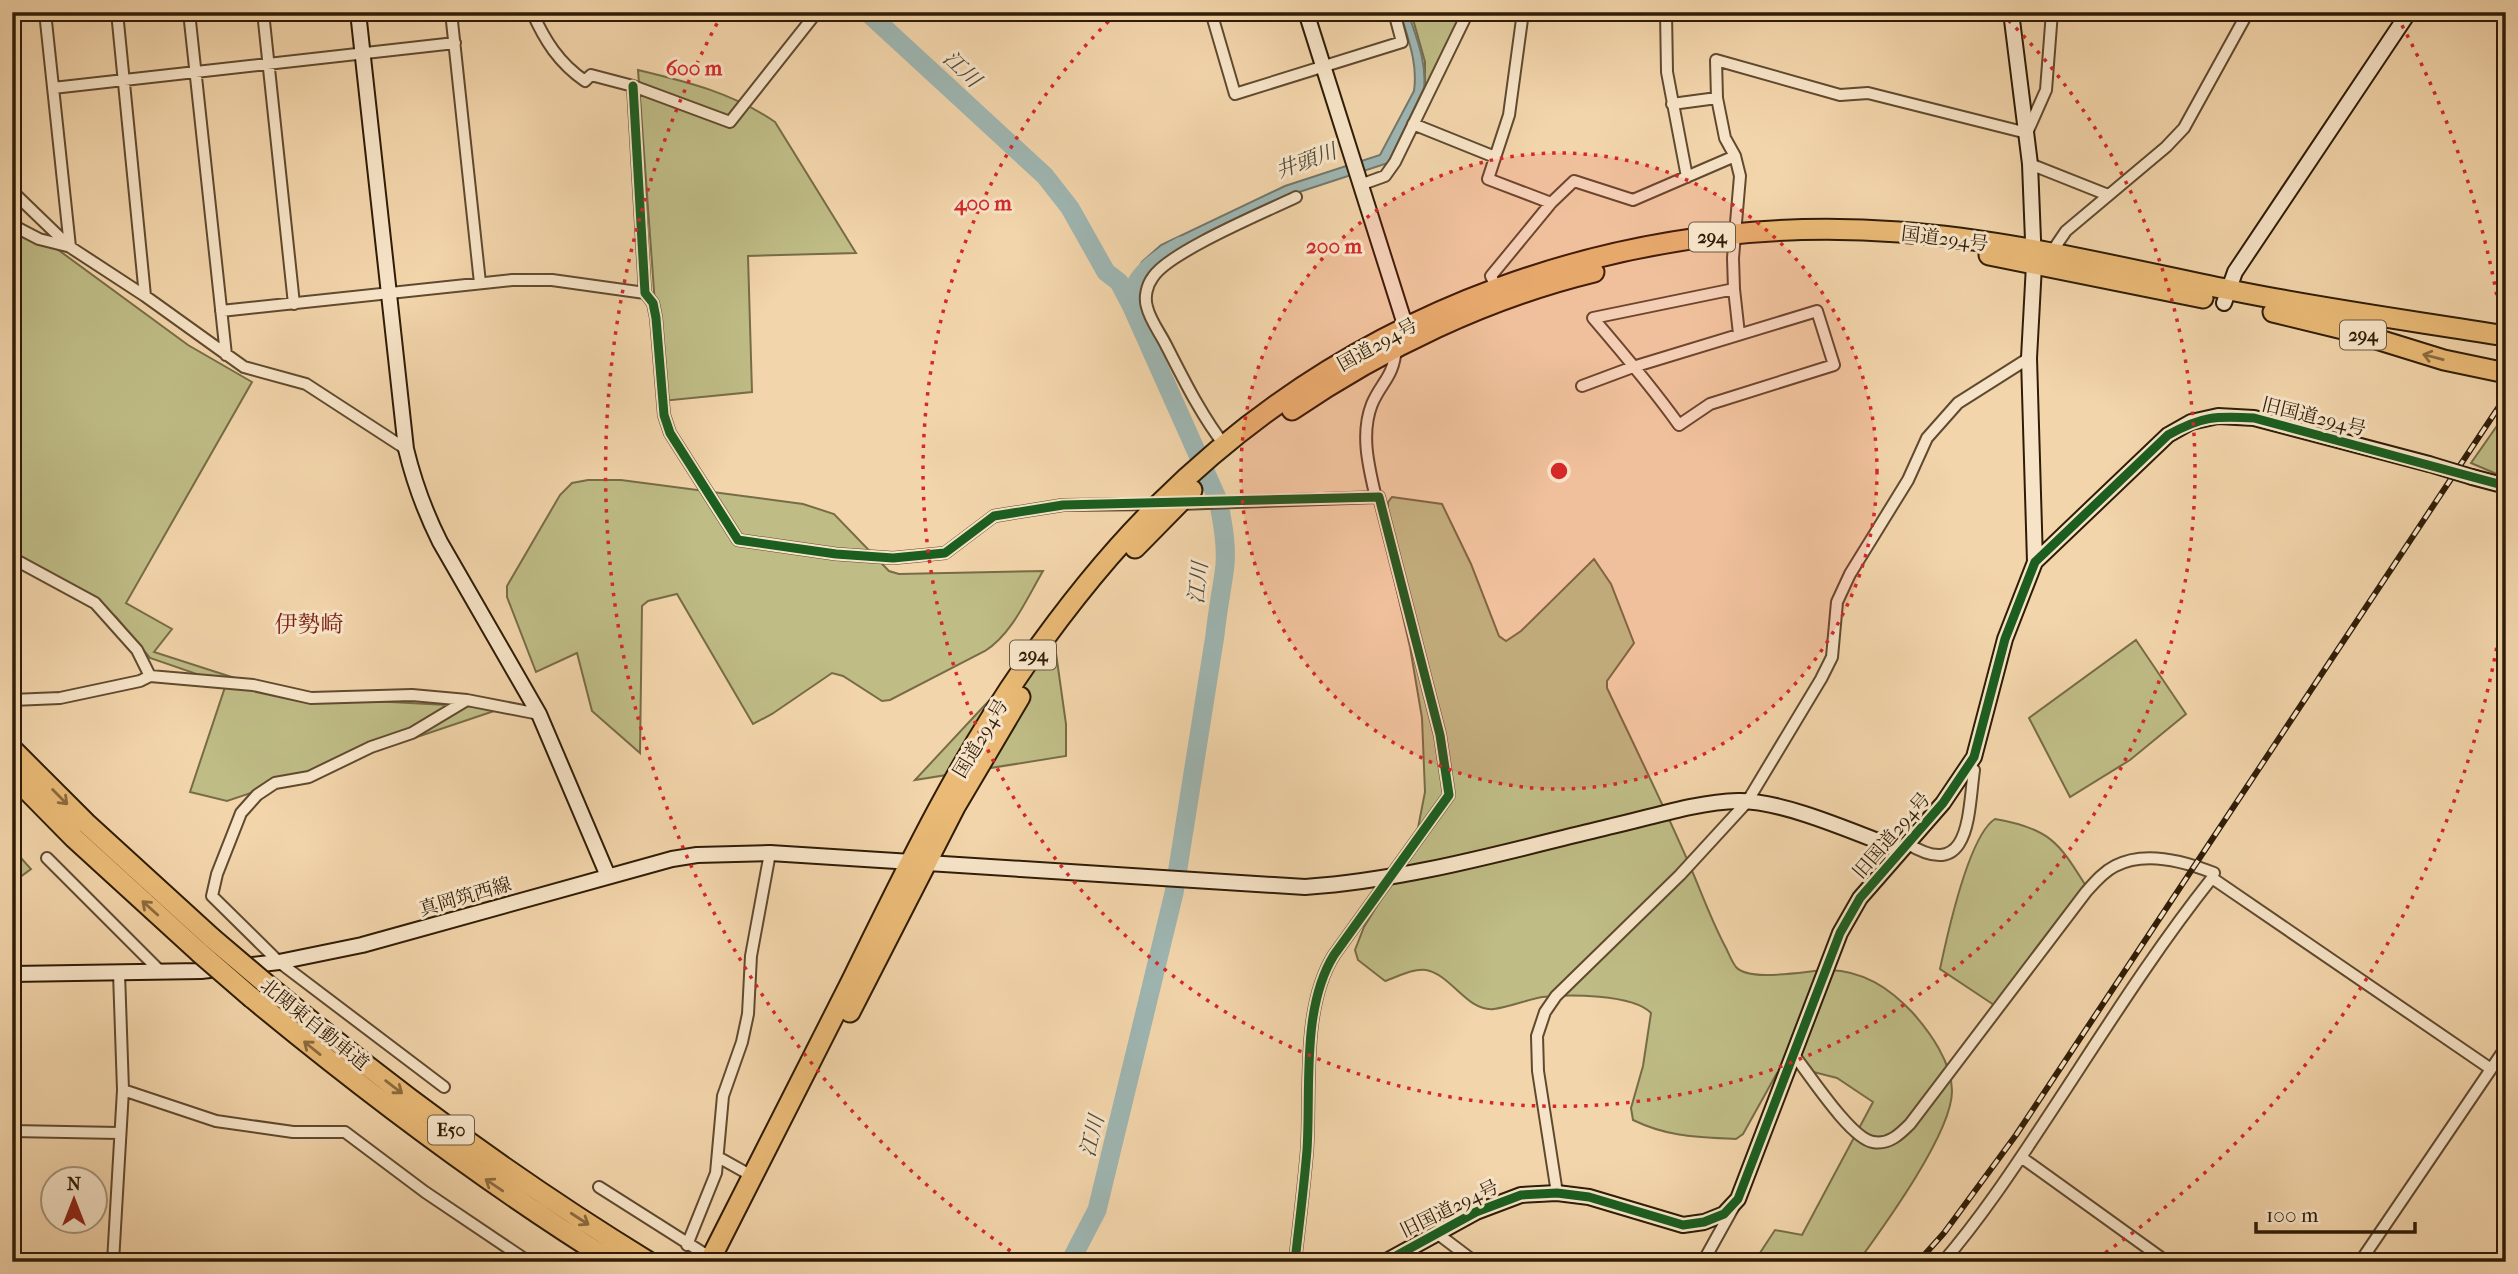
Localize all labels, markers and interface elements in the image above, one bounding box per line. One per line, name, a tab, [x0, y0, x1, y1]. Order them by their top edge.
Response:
water label: 江川	[938, 46, 987, 93]
text: 600 m	[666, 56, 723, 80]
water label: 井頭川	[1272, 138, 1342, 183]
text: 400 m	[953, 191, 1012, 216]
road number: 294	[1689, 222, 1735, 251]
street label: 国道294号	[1900, 223, 1990, 255]
text: 200 m	[1306, 234, 1363, 258]
street label: 国道294号	[1334, 314, 1421, 376]
road number: 294	[2340, 320, 2386, 349]
one-way arrow	[2422, 350, 2445, 363]
street label: 旧国道294号	[2259, 393, 2368, 441]
centre of rings	[1547, 459, 1571, 483]
water label: 江川	[1184, 559, 1212, 605]
district label: 伊勢崎	[275, 611, 344, 638]
road number: 294	[1010, 640, 1056, 670]
street label: 国道294号	[949, 695, 1013, 782]
one-way arrow	[52, 788, 69, 805]
street label: 旧国道294号	[1848, 788, 1935, 883]
street label: 真岡筑西線	[417, 873, 514, 921]
one-way arrow	[141, 900, 159, 916]
street label: 北関東自動車道	[256, 974, 373, 1075]
one-way arrow	[304, 1040, 322, 1056]
one-way arrow	[385, 1080, 403, 1095]
water label: 江川	[1075, 1111, 1109, 1159]
road number: E50	[428, 1115, 474, 1144]
north arrow	[38, 1166, 108, 1236]
text: N	[67, 1173, 82, 1195]
street label: 旧国道294号	[1397, 1176, 1502, 1242]
one-way arrow	[485, 1178, 504, 1192]
scale bar	[2256, 1190, 2415, 1234]
text: 100 m	[2266, 1203, 2319, 1227]
one-way arrow	[570, 1211, 589, 1226]

